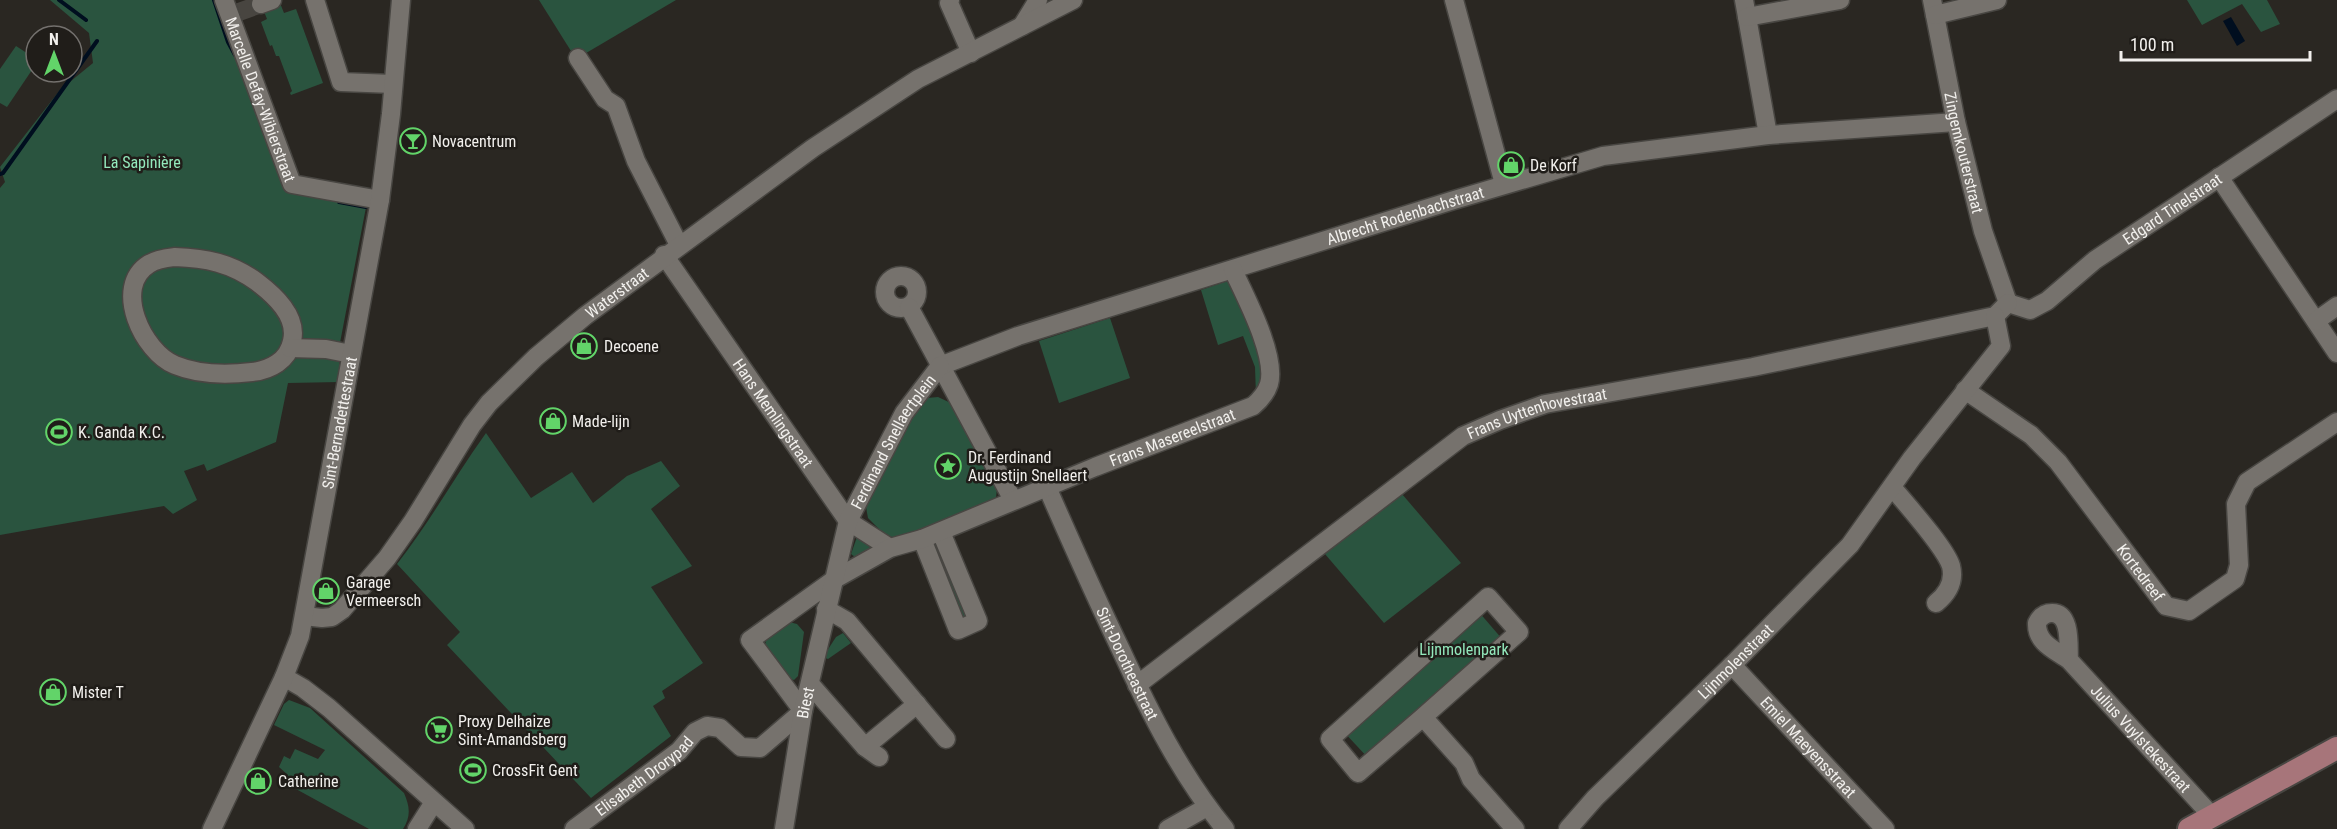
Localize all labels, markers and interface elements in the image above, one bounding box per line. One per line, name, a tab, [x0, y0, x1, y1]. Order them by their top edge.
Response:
street label: Marcelle Defay-Wibierstraat	[222, 14, 300, 185]
north arrow	[24, 24, 84, 84]
scale bar	[2121, 24, 2310, 62]
text: N	[49, 30, 59, 49]
text: 100 m	[2130, 34, 2174, 55]
street label: Zingemkouterstraat	[1941, 90, 1988, 215]
bar icon: Novacentrum	[398, 126, 428, 156]
place label: Novacentrum	[432, 132, 516, 151]
shop icon: De Korf	[1496, 150, 1526, 180]
park label: La Sapinière	[103, 153, 181, 172]
place label: De Korf	[1530, 156, 1577, 175]
street label: Edgard Tinelstraat	[2119, 169, 2225, 248]
street label: Albrecht Rodenbachstraat	[1324, 182, 1486, 249]
street label: Waterstraat	[582, 263, 652, 322]
shop icon: Decoene	[569, 331, 599, 361]
place label: Decoene	[604, 337, 659, 356]
street label: Sint-Bernadettestraat	[318, 355, 361, 490]
street label: Hans Memlingstraat	[729, 355, 817, 471]
street label: Ferdinand Snellaertplein	[846, 371, 939, 512]
street label: Frans Uyttenhovestraat	[1464, 384, 1608, 443]
street label: Frans Masereelstraat	[1107, 404, 1238, 470]
shop icon: Made-lijn	[538, 406, 568, 436]
place label: Made-lijn	[572, 412, 630, 431]
sports icon: K. Ganda K.C.	[44, 417, 74, 447]
place label: K. Ganda K.C.	[78, 423, 165, 442]
place label: Dr. Ferdinand Augustijn Snellaert	[968, 448, 1088, 485]
place icon: Dr. Ferdinand Augustijn Snellaert	[933, 451, 963, 481]
street label: Kortedreef	[2113, 540, 2168, 605]
place label: Garage Vermeersch	[346, 573, 421, 610]
shop icon: Garage Vermeersch	[311, 576, 341, 606]
street label: Sint-Dorotheastraat	[1093, 604, 1163, 723]
street label: Lijnmolenstraat	[1694, 620, 1777, 703]
park label: Lijnmolenpark	[1419, 640, 1509, 659]
shop icon: Mister T	[38, 677, 68, 707]
street label: Julius Vuylstekestraat	[2087, 681, 2195, 796]
place label: Mister T	[72, 683, 124, 702]
street label: Biest	[792, 685, 818, 720]
street label: Emiel Maeyensstraat	[1757, 692, 1860, 802]
place label: Proxy Delhaize Sint-Amandsberg	[458, 712, 566, 749]
supermarket icon: Proxy Delhaize Sint-Amandsberg	[424, 715, 454, 745]
street label: Elisabeth Drorypad	[591, 732, 697, 820]
sports icon: CrossFit Gent	[458, 755, 488, 785]
place label: CrossFit Gent	[492, 761, 578, 780]
shop icon: Catherine	[243, 766, 273, 796]
place label: Catherine	[278, 772, 339, 791]

